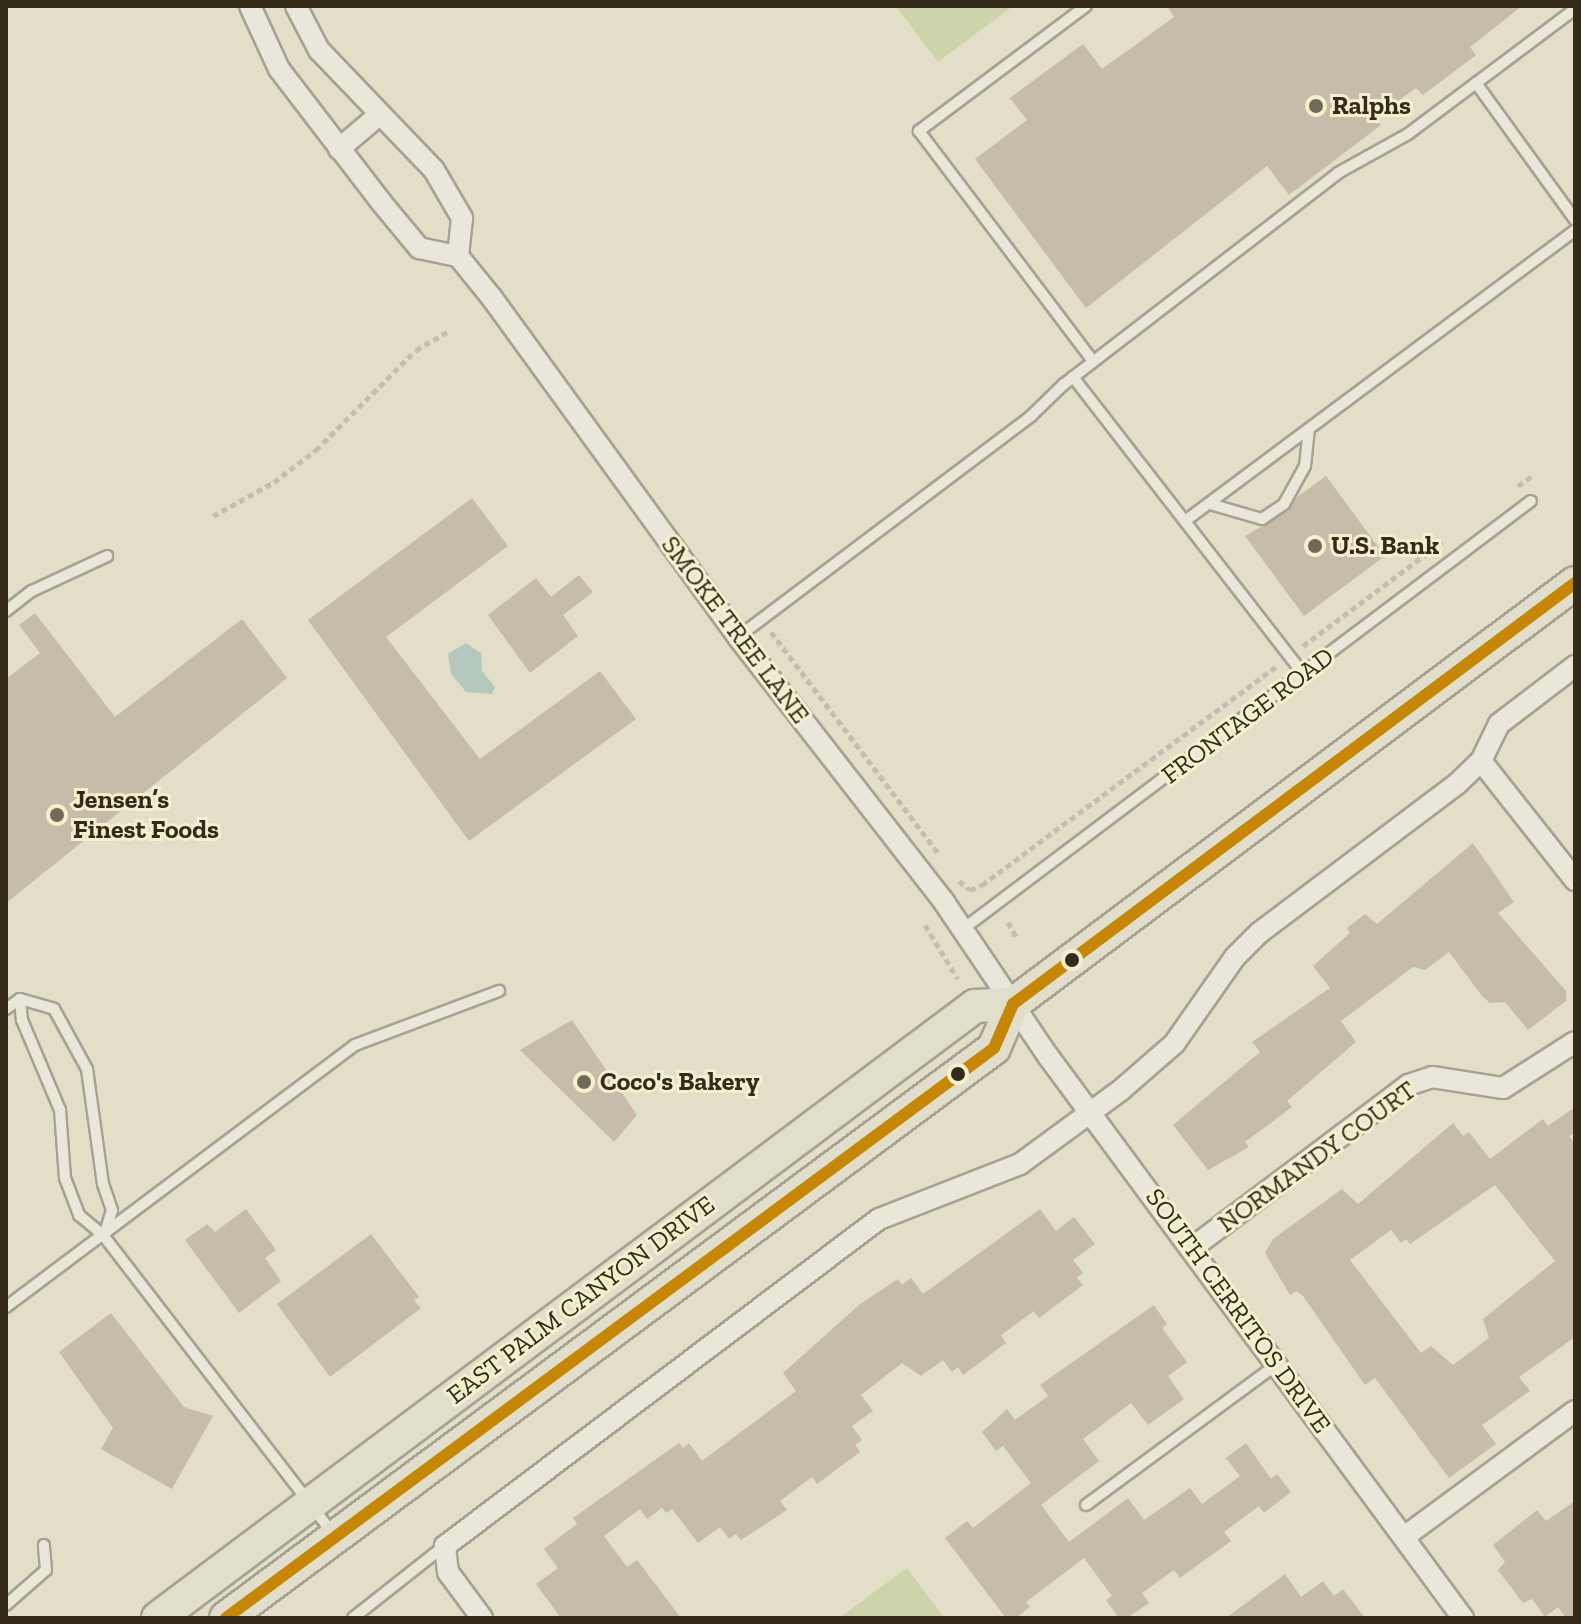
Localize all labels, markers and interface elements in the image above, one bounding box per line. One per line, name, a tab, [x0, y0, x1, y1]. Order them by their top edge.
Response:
place label: Ralphs	[1332, 90, 1411, 122]
marker: Ralphs	[1307, 97, 1325, 115]
street label: SMOKE TREE LANE	[654, 530, 816, 730]
place label: U.S. Bank	[1331, 530, 1439, 562]
marker: U.S. Bank	[1306, 537, 1324, 555]
street label: FRONTAGE ROAD	[1156, 641, 1340, 791]
place label: Jensen’s Finest Foods	[73, 784, 219, 846]
marker: Jensen’s Finest Foods	[48, 806, 66, 824]
unlabelled marker	[1064, 952, 1080, 968]
place label: Coco's Bakery	[600, 1066, 760, 1098]
unlabelled marker	[950, 1066, 966, 1082]
marker: Coco's Bakery	[575, 1073, 593, 1091]
street label: NORMANDY COURT	[1212, 1074, 1422, 1240]
street label: SOUTH CERRITOS DRIVE	[1139, 1183, 1337, 1439]
street label: EAST PALM CANYON DRIVE	[441, 1189, 721, 1411]

